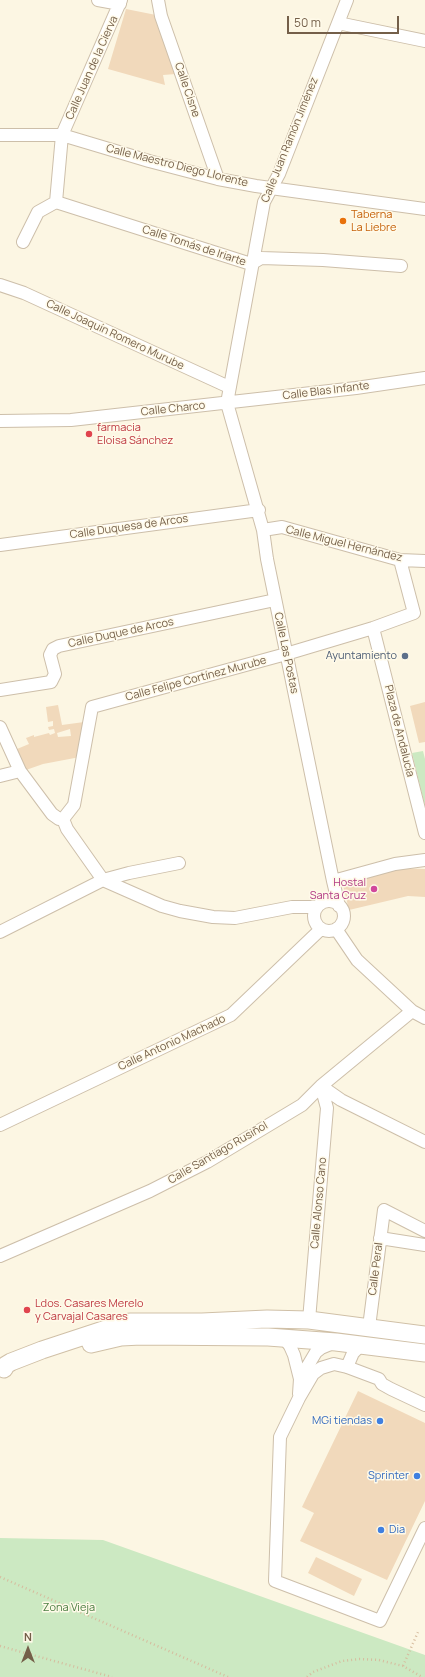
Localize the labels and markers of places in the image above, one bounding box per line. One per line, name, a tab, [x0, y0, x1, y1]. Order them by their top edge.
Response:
place label: Taberna La Liebre	[351, 208, 396, 234]
marker: Taberna La Liebre	[338, 216, 348, 226]
place label: farmacia Eloisa Sánchez	[97, 421, 173, 447]
marker: farmacia Eloisa Sánchez	[84, 429, 94, 439]
place label: Ayuntamiento	[326, 649, 397, 663]
marker: Ayuntamiento	[400, 651, 410, 661]
place label: Hostal Santa Cruz	[310, 876, 366, 902]
marker: Hostal Santa Cruz	[369, 884, 379, 894]
place label: Ldos. Casares Merelo y Carvajal Casares	[35, 1297, 144, 1323]
marker: Ldos. Casares Merelo y Carvajal Casares	[22, 1305, 32, 1315]
place label: MGi tiendas	[312, 1414, 372, 1428]
marker: MGi tiendas	[375, 1416, 385, 1426]
place label: Sprinter	[368, 1469, 409, 1483]
marker: Sprinter	[412, 1471, 422, 1481]
place label: Dia	[389, 1523, 405, 1537]
marker: Dia	[376, 1525, 386, 1535]

